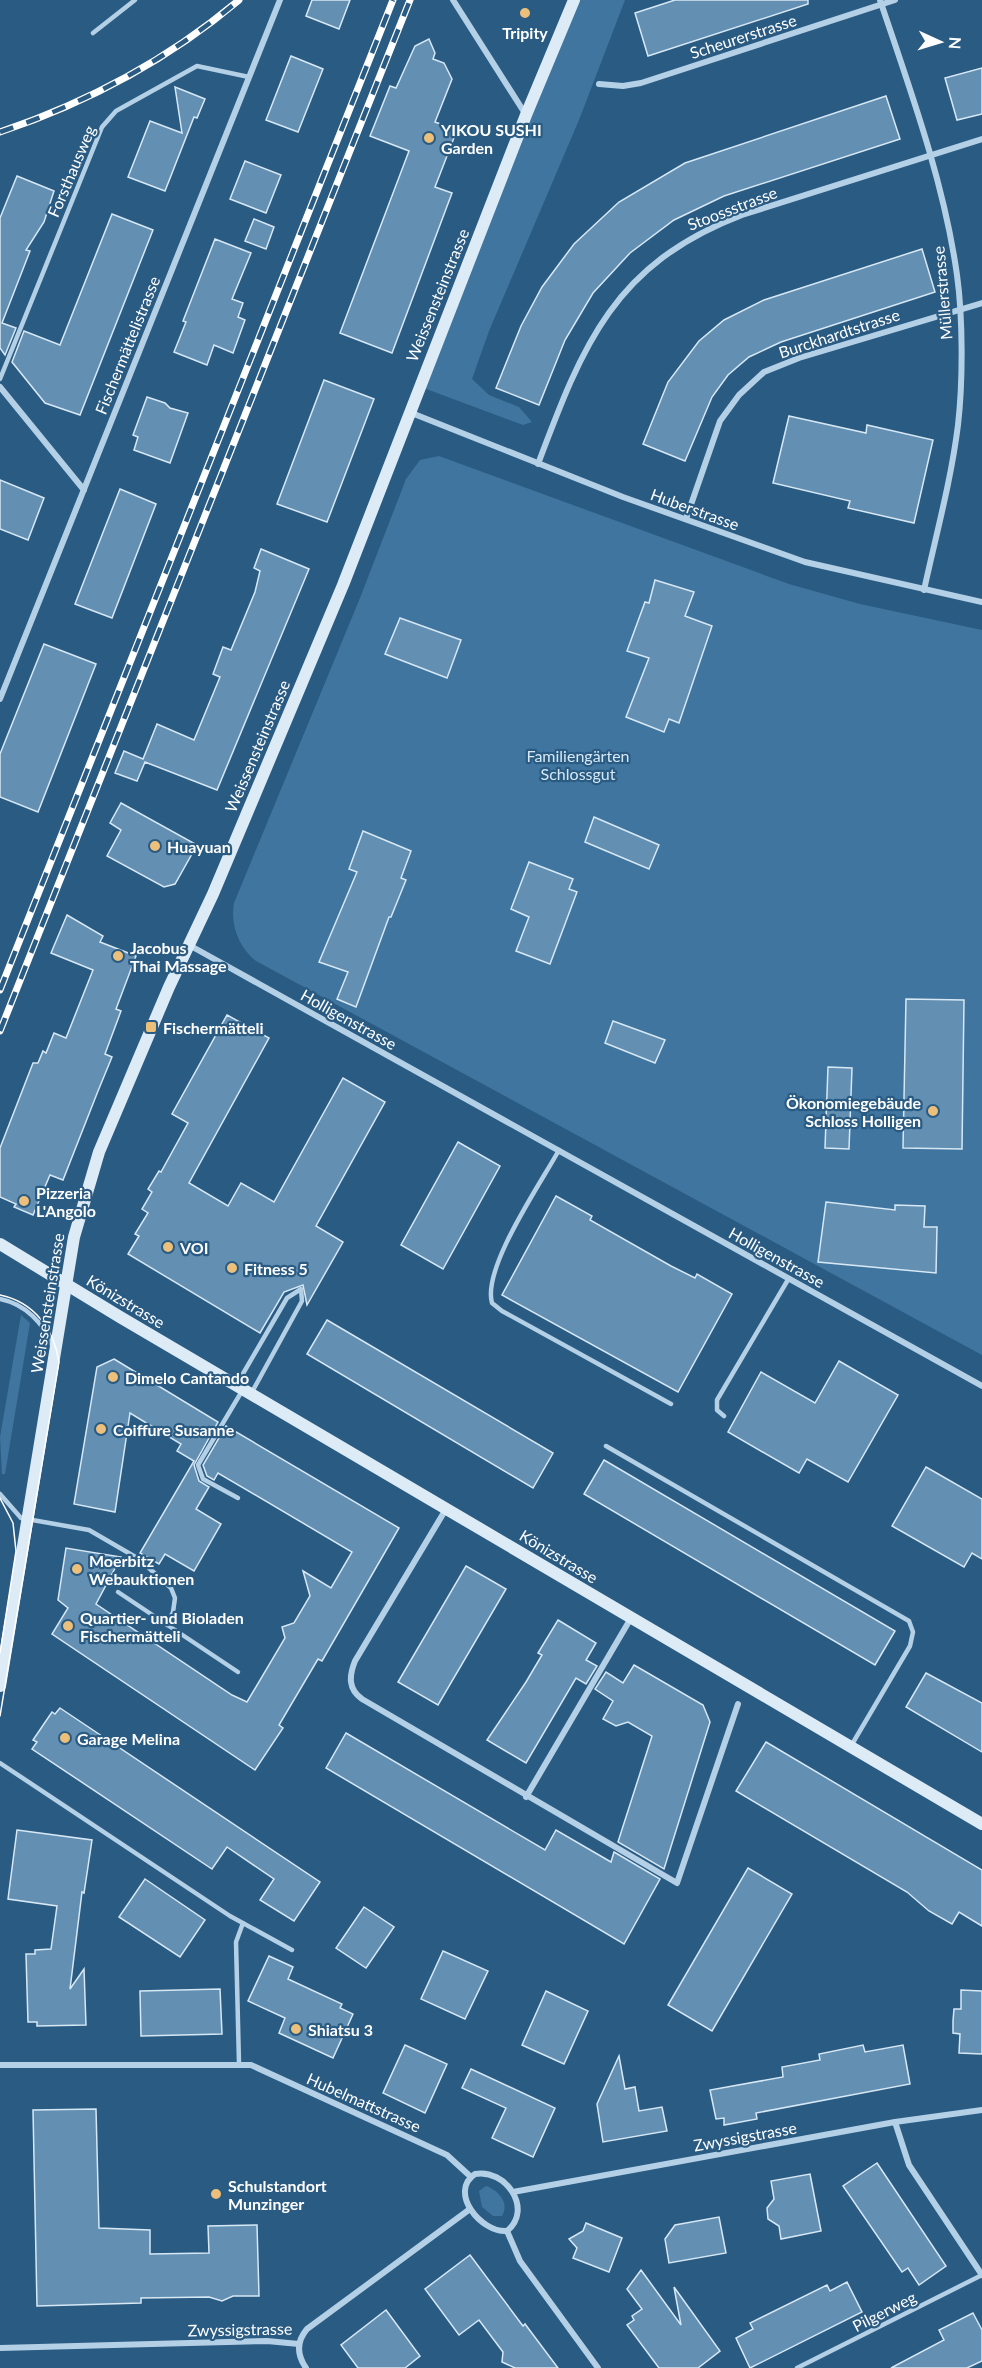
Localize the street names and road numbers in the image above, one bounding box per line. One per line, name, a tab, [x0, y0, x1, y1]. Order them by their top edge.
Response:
street label: Scheurerstrasse	[687, 10, 799, 62]
street label: Forsthausweg	[43, 122, 99, 220]
street label: Stoossstrasse	[684, 182, 780, 234]
street label: Weissensteinstrasse	[402, 226, 472, 364]
street label: Müllerstrasse	[928, 245, 956, 341]
street label: Fischermättelistrasse	[91, 273, 163, 417]
street label: Burckhardtstrasse	[776, 304, 902, 362]
street label: Huberstrasse	[648, 484, 742, 534]
street label: Weissensteinstrasse	[221, 677, 293, 815]
street label: Holligenstrasse	[298, 985, 400, 1053]
street label: Holligenstrasse	[726, 1223, 828, 1291]
street label: Weissensteinstrasse	[27, 1232, 67, 1374]
street label: Könizstrasse	[84, 1270, 168, 1332]
street label: Könizstrasse	[517, 1525, 601, 1587]
street label: Hubelmattstrasse	[304, 2068, 424, 2136]
street label: Zwyssigstrasse	[692, 2118, 798, 2154]
street label: Pilgerweg	[849, 2287, 919, 2335]
street label: Zwyssigstrasse	[188, 2319, 292, 2339]

